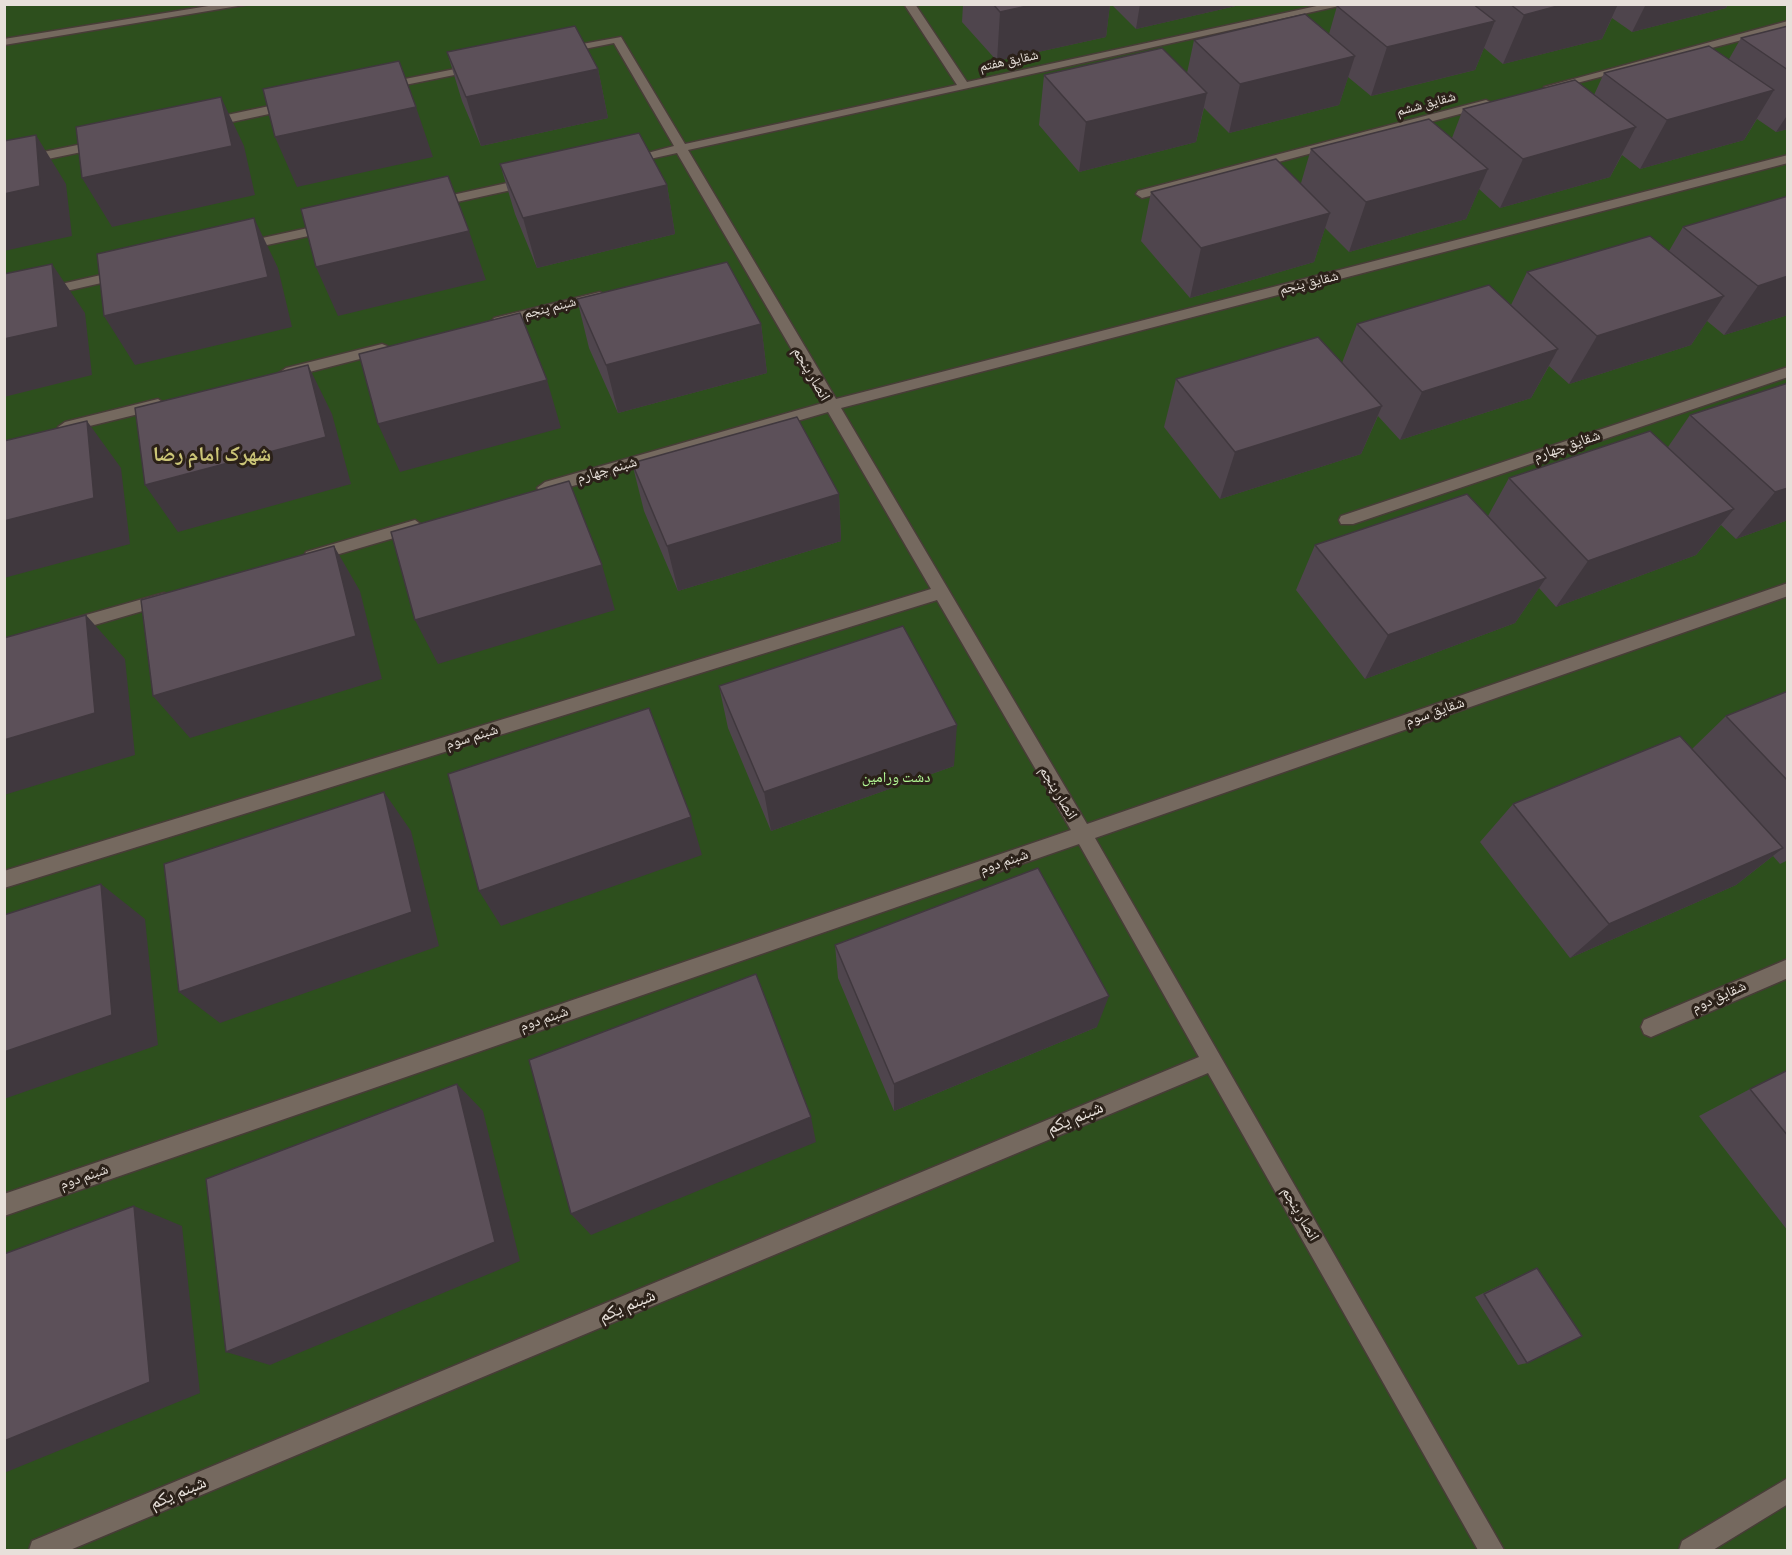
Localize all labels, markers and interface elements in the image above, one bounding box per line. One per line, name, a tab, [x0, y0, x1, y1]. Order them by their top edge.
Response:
street label: شقایق هفتم	[978, 47, 1040, 75]
street label: شقایق ششم	[1395, 88, 1457, 120]
street label: شقایق پنجم	[1278, 268, 1340, 298]
street label: شبنم پنجم	[522, 293, 578, 323]
street label: انصار پنجم	[788, 344, 834, 404]
street label: شقایق چهارم	[1531, 426, 1603, 466]
district label: شهرک امام رضا	[153, 442, 271, 468]
street label: شبنم چهارم	[575, 453, 639, 487]
street label: شقایق سوم	[1403, 693, 1467, 731]
street label: شبنم سوم	[444, 721, 500, 753]
street label: انصار پنجم	[1035, 763, 1081, 823]
park label: دشت ورامین	[862, 769, 930, 787]
street label: شبنم دوم	[977, 845, 1031, 879]
street label: شقایق دوم	[1689, 977, 1749, 1017]
street label: شبنم دوم	[517, 1002, 571, 1036]
street label: شبنم یکم	[1043, 1096, 1107, 1140]
street label: شبنم دوم	[57, 1160, 111, 1194]
street label: انصار پنجم	[1277, 1184, 1323, 1244]
street label: شبنم یکم	[595, 1284, 659, 1328]
street label: شبنم یکم	[146, 1471, 210, 1515]

